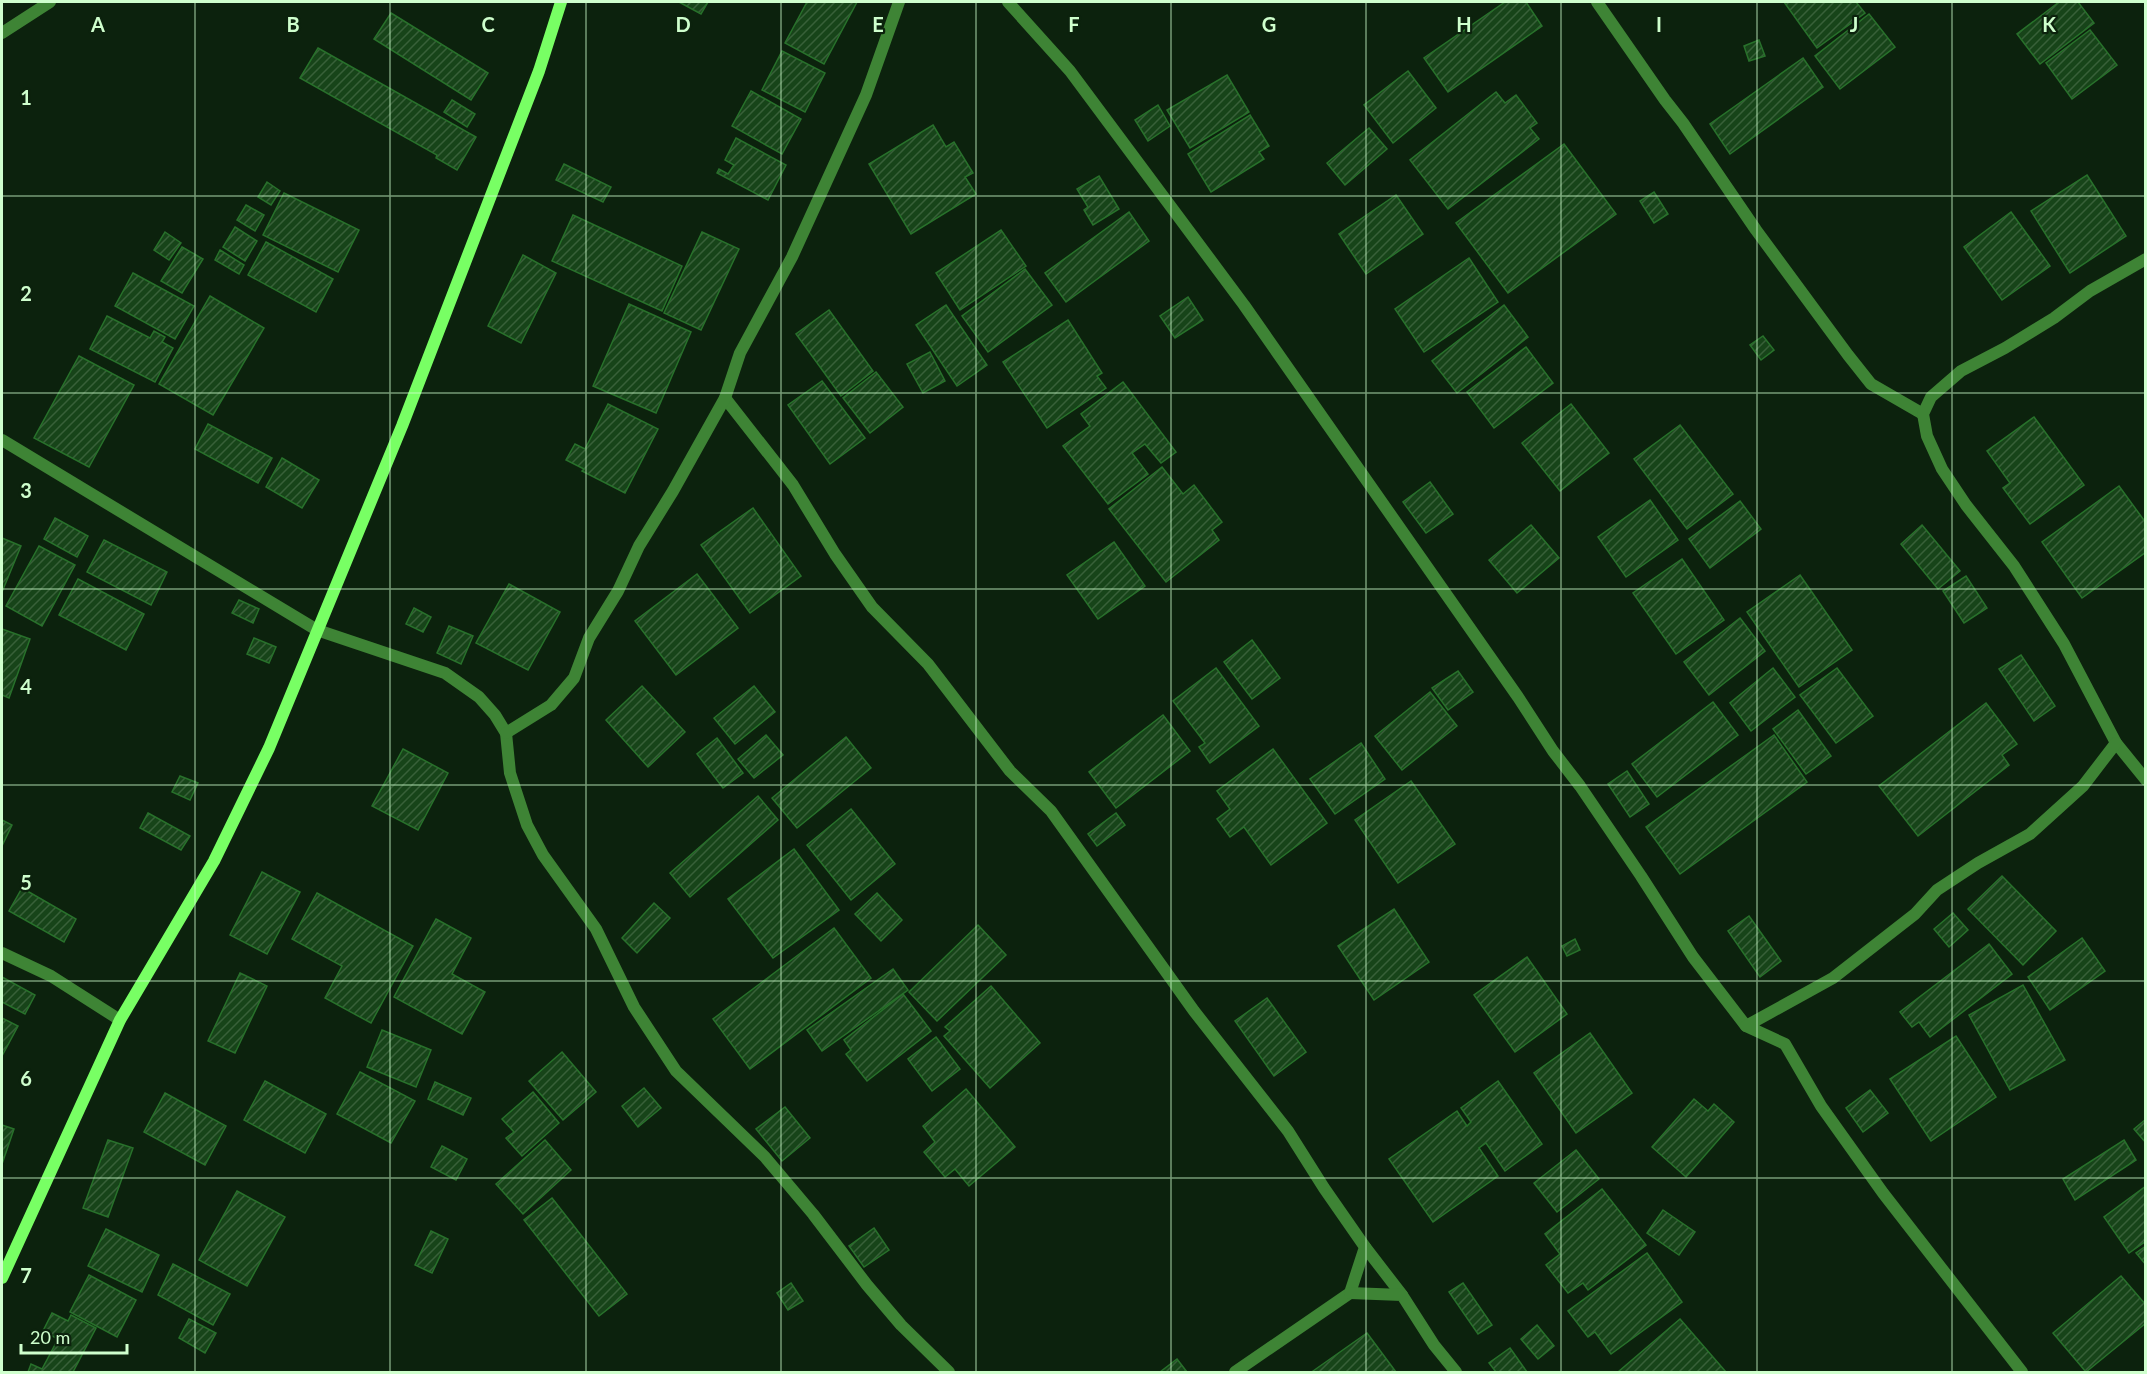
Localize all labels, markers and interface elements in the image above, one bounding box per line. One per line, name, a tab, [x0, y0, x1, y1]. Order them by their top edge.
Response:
text: A	[90, 12, 105, 36]
text: B	[286, 12, 300, 36]
text: C	[481, 12, 495, 36]
text: D	[675, 12, 691, 36]
text: E	[872, 12, 884, 36]
text: F	[1068, 12, 1080, 36]
text: G	[1262, 12, 1276, 36]
text: H	[1456, 12, 1472, 36]
text: I	[1656, 12, 1662, 36]
text: J	[1850, 12, 1858, 36]
text: K	[2042, 12, 2056, 36]
text: 1	[20, 85, 32, 109]
text: 2	[20, 281, 32, 305]
text: 3	[20, 478, 32, 502]
text: 4	[20, 674, 32, 698]
text: 5	[20, 870, 32, 894]
text: 6	[20, 1066, 32, 1090]
text: 7	[20, 1263, 32, 1287]
scale bar	[21, 1317, 128, 1355]
text: 20 m	[30, 1326, 70, 1348]

